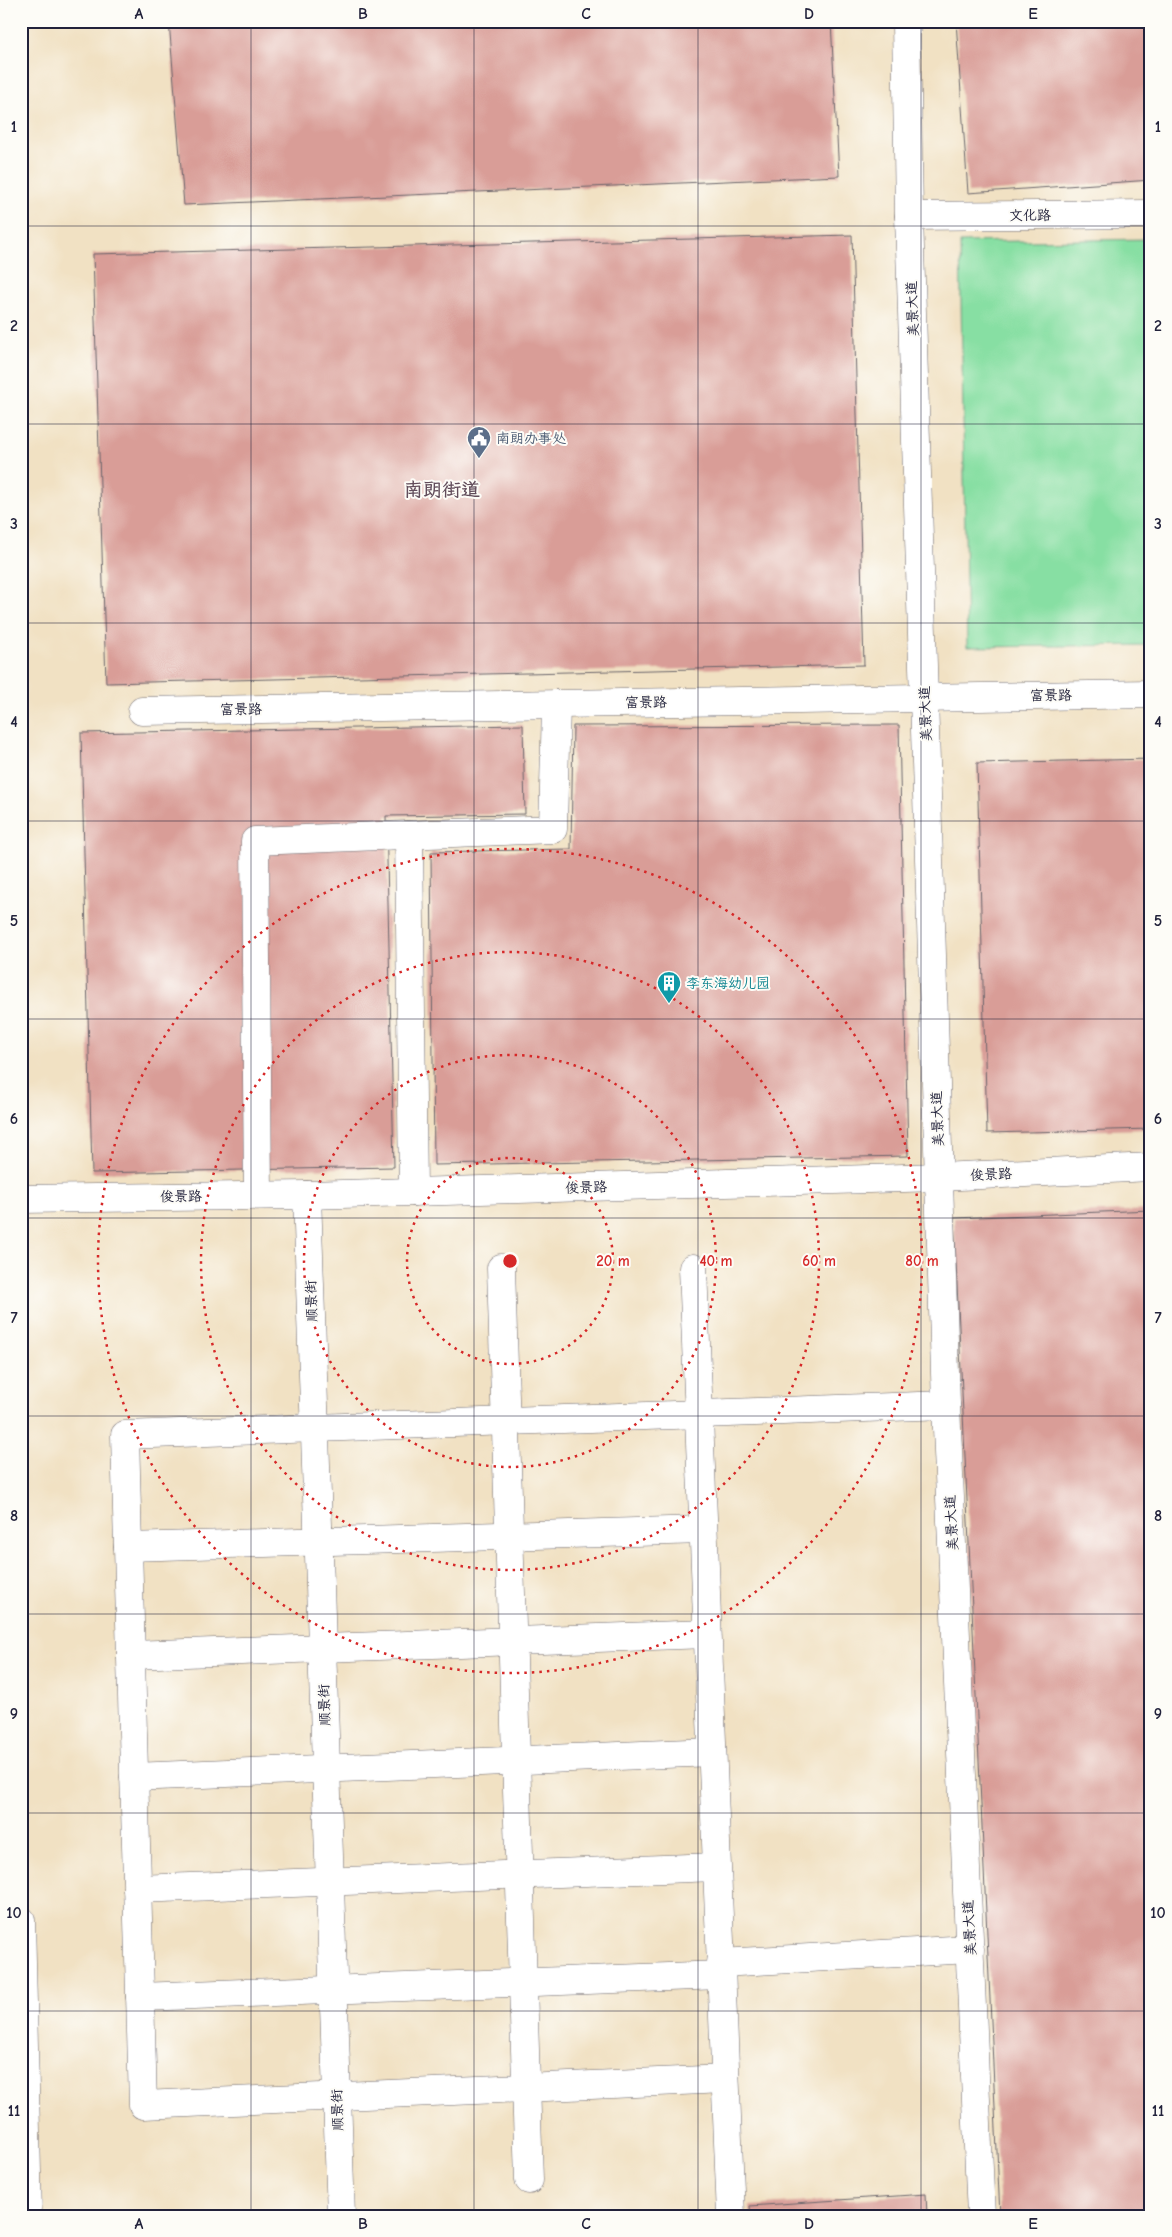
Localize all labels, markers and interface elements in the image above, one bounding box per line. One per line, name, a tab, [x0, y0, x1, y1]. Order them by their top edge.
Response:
text: A	[135, 5, 144, 23]
text: B	[358, 5, 368, 23]
text: C	[581, 5, 591, 23]
text: D	[804, 5, 814, 23]
text: E	[1028, 5, 1038, 23]
text: 1	[11, 118, 17, 136]
text: 1	[1155, 118, 1161, 136]
street label: 文化路	[1009, 207, 1051, 224]
street label: 美景大道	[903, 281, 922, 337]
text: 2	[10, 317, 18, 335]
text: 2	[1154, 317, 1162, 335]
public building icon: 南朗办事处	[466, 425, 492, 459]
place label: 南朗办事处	[496, 430, 566, 447]
district label: 南朗街道	[404, 479, 480, 501]
text: 3	[10, 515, 18, 533]
text: 3	[1154, 515, 1162, 533]
street label: 美景大道	[916, 686, 935, 742]
street label: 富景路	[1030, 687, 1072, 704]
street label: 富景路	[625, 694, 667, 711]
street label: 富景路	[220, 701, 262, 718]
text: 4	[10, 713, 18, 731]
text: 4	[1154, 713, 1162, 731]
text: 5	[10, 912, 18, 930]
text: 5	[1154, 912, 1162, 930]
building icon: 李东海幼儿园	[656, 970, 682, 1004]
place label: 李东海幼儿园	[686, 975, 770, 992]
street label: 美景大道	[928, 1091, 947, 1147]
text: 6	[10, 1110, 18, 1128]
text: 6	[1154, 1110, 1162, 1128]
street label: 俊景路	[970, 1165, 1012, 1184]
street label: 俊景路	[565, 1178, 607, 1197]
street label: 俊景路	[160, 1188, 202, 1205]
centre of rings	[501, 1252, 519, 1270]
text: 20 m	[596, 1252, 630, 1270]
text: 40 m	[700, 1252, 733, 1270]
text: 60 m	[802, 1252, 836, 1270]
text: 80 m	[905, 1252, 939, 1270]
street label: 顺景街	[302, 1280, 321, 1322]
text: 7	[10, 1309, 18, 1327]
text: 7	[1154, 1309, 1162, 1327]
street label: 美景大道	[942, 1495, 961, 1551]
text: 8	[10, 1507, 18, 1525]
text: 8	[1154, 1507, 1162, 1525]
street label: 顺景街	[315, 1684, 334, 1726]
text: 9	[10, 1705, 18, 1723]
text: 9	[1154, 1705, 1162, 1723]
street label: 美景大道	[960, 1900, 979, 1956]
text: 10	[6, 1904, 22, 1922]
text: 10	[1150, 1904, 1166, 1922]
street label: 顺景街	[328, 2089, 347, 2131]
text: 11	[8, 2102, 20, 2120]
text: 11	[1152, 2102, 1164, 2120]
text: A	[135, 2215, 144, 2233]
text: B	[358, 2215, 368, 2233]
text: C	[581, 2215, 591, 2233]
text: D	[804, 2215, 814, 2233]
text: E	[1028, 2215, 1038, 2233]

